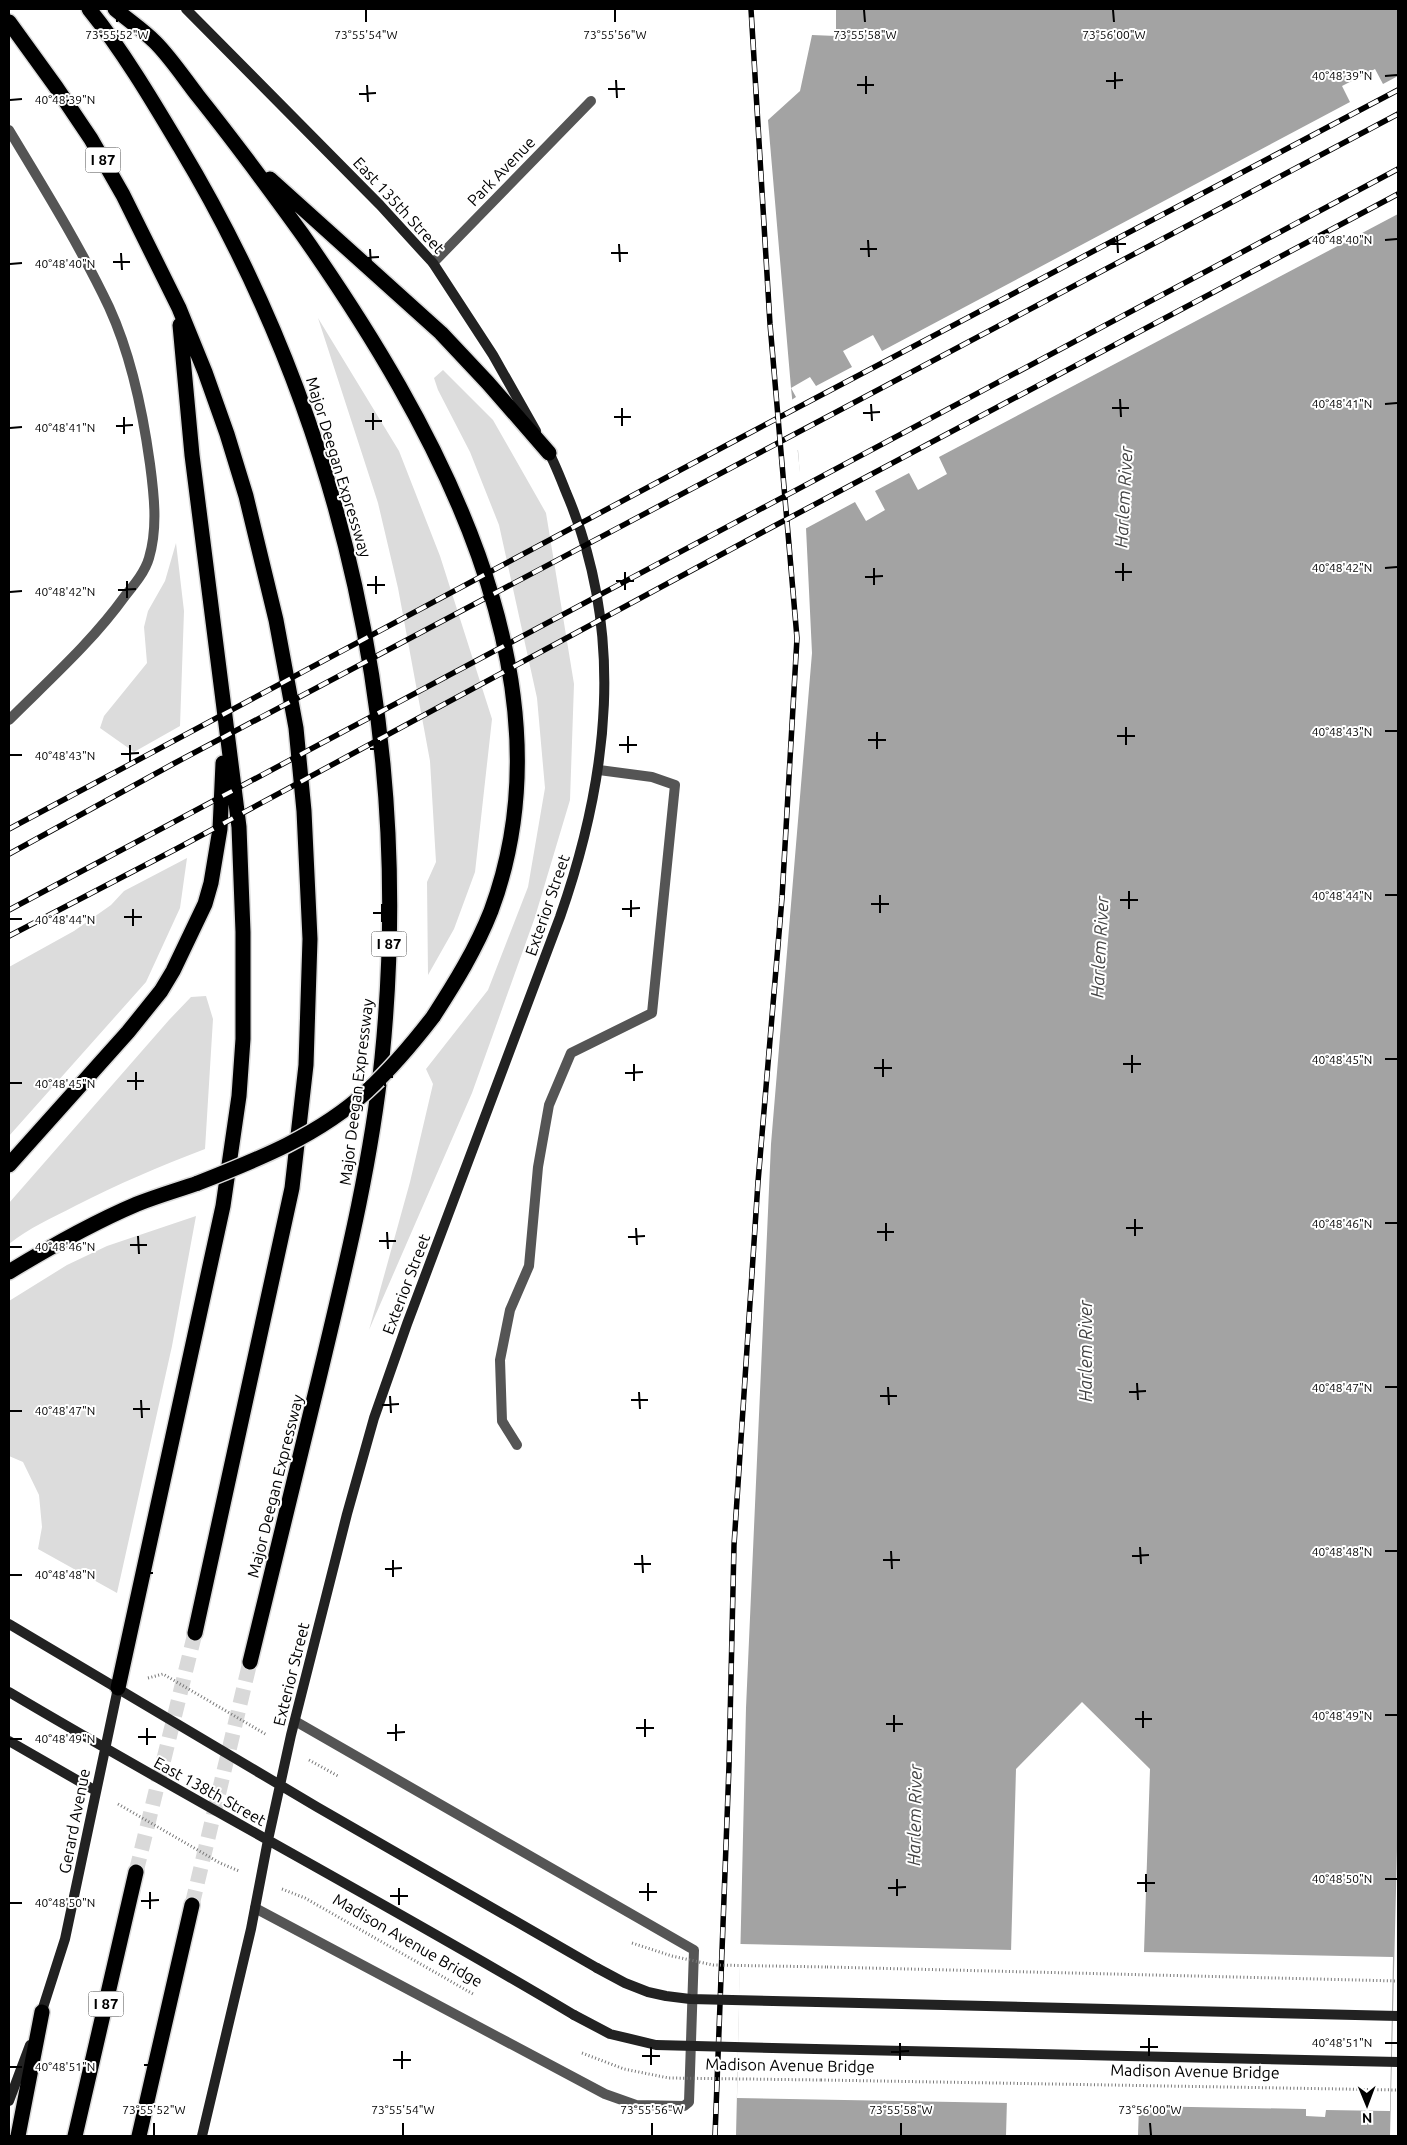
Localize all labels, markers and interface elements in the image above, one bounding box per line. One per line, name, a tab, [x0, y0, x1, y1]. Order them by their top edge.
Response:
text: 73°55'52"W	[85, 28, 149, 41]
text: 73°55'54"W	[334, 28, 398, 41]
text: 73°55'56"W	[583, 28, 647, 41]
text: 73°55'58"W	[833, 28, 897, 41]
text: 73°56'00"W	[1082, 28, 1146, 41]
text: 40°48'39"N	[1312, 69, 1372, 82]
text: 40°48'39"N	[35, 93, 95, 106]
street label: Park Avenue	[463, 133, 539, 209]
road number: I 87	[86, 148, 120, 172]
street label: East 135th Street	[350, 153, 449, 257]
text: 40°48'40"N	[1312, 233, 1372, 246]
text: 40°48'40"N	[35, 257, 95, 270]
street label: Major Deegan Expressway	[303, 374, 375, 560]
text: 40°48'41"N	[1312, 397, 1372, 410]
text: 40°48'41"N	[35, 421, 95, 434]
water label: Harlem River	[1110, 444, 1136, 548]
text: 40°48'42"N	[1312, 561, 1372, 574]
text: 40°48'42"N	[35, 585, 95, 598]
text: 40°48'43"N	[1312, 725, 1372, 738]
text: 40°48'43"N	[35, 749, 95, 762]
street label: Exterior Street	[521, 851, 573, 958]
text: 40°48'44"N	[1312, 889, 1372, 902]
water label: Harlem River	[1086, 894, 1112, 998]
text: 40°48'44"N	[35, 913, 95, 926]
road number: I 87	[372, 932, 406, 956]
street label: Major Deegan Expressway	[336, 997, 376, 1186]
text: 40°48'45"N	[1312, 1053, 1372, 1066]
text: 40°48'45"N	[35, 1077, 95, 1090]
text: 40°48'46"N	[1312, 1217, 1372, 1230]
street label: Exterior Street	[379, 1231, 434, 1337]
text: 40°48'46"N	[35, 1240, 95, 1253]
water label: Harlem River	[1075, 1299, 1095, 1402]
text: 40°48'47"N	[1312, 1381, 1372, 1394]
street label: Major Deegan Expressway	[244, 1392, 307, 1579]
text: 40°48'47"N	[35, 1404, 95, 1417]
text: 40°48'48"N	[1312, 1545, 1372, 1558]
text: 40°48'48"N	[35, 1568, 95, 1581]
street label: Exterior Street	[269, 1620, 313, 1728]
text: 40°48'49"N	[1312, 1709, 1372, 1722]
text: 40°48'49"N	[35, 1732, 95, 1745]
street label: East 138th Street	[151, 1753, 270, 1829]
water label: Harlem River	[903, 1763, 925, 1866]
street label: Gerard Avenue	[55, 1767, 93, 1875]
text: 40°48'50"N	[1312, 1872, 1372, 1885]
street label: Madison Avenue Bridge	[330, 1890, 486, 1990]
text: 40°48'50"N	[35, 1896, 95, 1909]
road number: I 87	[88, 1992, 124, 2016]
text: 40°48'51"N	[1312, 2036, 1372, 2049]
street label: Madison Avenue Bridge	[705, 2055, 875, 2075]
text: 40°48'51"N	[35, 2060, 95, 2073]
street label: Madison Avenue Bridge	[1110, 2061, 1280, 2081]
north arrow	[1342, 2080, 1392, 2130]
text: 73°55'52"W	[122, 2103, 186, 2116]
text: 73°55'54"W	[371, 2103, 435, 2116]
text: 73°55'56"W	[620, 2103, 684, 2116]
text: 73°55'58"W	[869, 2103, 933, 2116]
text: 73°56'00"W	[1118, 2103, 1182, 2116]
text: N	[1362, 2110, 1373, 2126]

